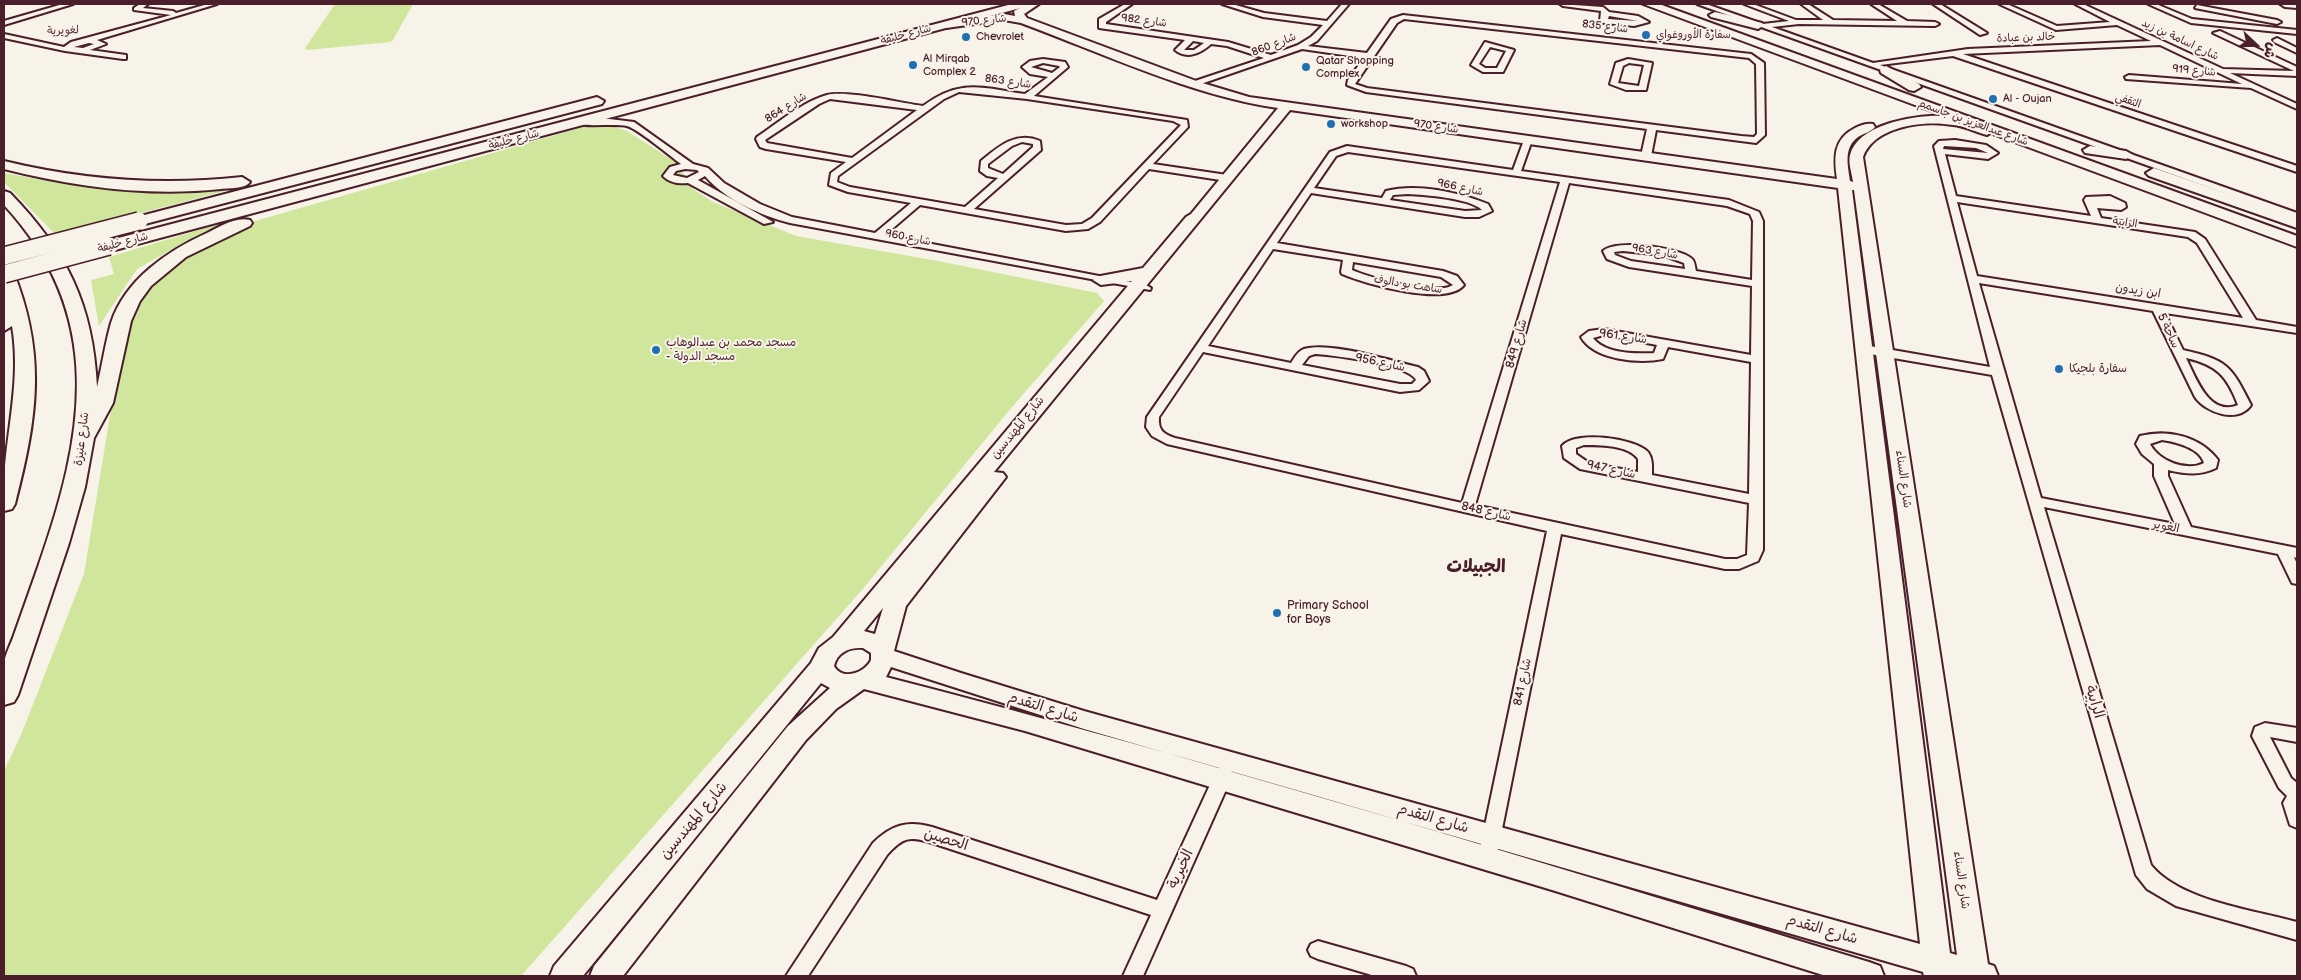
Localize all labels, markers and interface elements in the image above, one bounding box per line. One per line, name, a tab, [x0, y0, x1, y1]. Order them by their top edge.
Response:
street label: شارع 970	[961, 12, 1007, 30]
street label: شارع 982	[1120, 12, 1168, 30]
street label: شارع اسامة بن زيد	[2139, 16, 2221, 64]
street label: شارع 835	[1581, 18, 1629, 36]
north arrow	[2231, 20, 2281, 70]
street label: شارع خليفة	[879, 22, 933, 48]
street label: لغويرية	[47, 24, 79, 38]
place label: سفارة الأوروغواي	[1656, 28, 1731, 42]
marker: سفارة الأوروغواي	[1640, 29, 1652, 41]
place label: Chevrolet	[976, 30, 1024, 44]
street label: خالد بن عبادة	[1996, 30, 2056, 46]
marker: Chevrolet	[960, 31, 972, 43]
street label: شارع 860	[1250, 31, 1298, 59]
text: ش	[2260, 40, 2281, 61]
place label: Al Mirqab Complex 2	[923, 52, 976, 78]
place label: Qatar Shopping Complex	[1316, 54, 1394, 80]
marker: Al Mirqab Complex 2	[907, 59, 919, 71]
marker: Qatar Shopping Complex	[1300, 61, 1312, 73]
street label: شارع 919	[2172, 63, 2216, 79]
street label: شارع 863	[984, 72, 1032, 92]
street label: شارع 864	[763, 90, 809, 126]
street label: الثقفي	[2113, 90, 2143, 112]
place label: Al - Oujan	[2003, 92, 2052, 106]
marker: Al - Oujan	[1987, 93, 1999, 105]
street label: شارع عبدالعزيز بن جاسمم	[1916, 97, 2030, 149]
place label: workshop	[1341, 117, 1388, 131]
street label: شارع 970	[1413, 117, 1459, 137]
marker: workshop	[1325, 118, 1337, 130]
street label: شارع خليفة	[487, 127, 541, 153]
street label: شارع 966	[1436, 177, 1484, 199]
street label: الرابية	[2112, 215, 2138, 231]
street label: شارع 960	[884, 227, 932, 249]
street label: شارع خليفة	[96, 230, 150, 256]
street label: شارع 963	[1631, 241, 1679, 263]
street label: ساهت بو دالوف	[1373, 273, 1443, 297]
street label: ابن زيدون	[2114, 280, 2162, 302]
street label: ساحة 5	[2154, 311, 2182, 351]
street label: شارع 849	[1503, 318, 1531, 370]
street label: شارع 961	[1598, 327, 1648, 347]
place label: مسجد محمد بن عبدالوهاب - مسجد الدولة	[666, 336, 796, 364]
marker: مسجد محمد بن عبدالوهاب - مسجد الدولة	[650, 344, 662, 356]
street label: شارع 956	[1354, 351, 1406, 375]
place label: سفارة بلجيكا	[2069, 362, 2127, 376]
marker: سفارة بلجيكا	[2053, 363, 2065, 375]
street label: شارع المهندسين	[988, 394, 1048, 462]
street label: شارع عنيزة	[72, 411, 92, 467]
street label: شارع السناء	[1892, 449, 1914, 509]
street label: شارع 947	[1585, 458, 1637, 482]
street label: شارع 848	[1460, 499, 1512, 525]
street label: الغوير	[2151, 517, 2181, 537]
district label: الجبيلات	[1446, 556, 1506, 578]
place label: Primary School for Boys	[1287, 599, 1369, 627]
marker: Primary School for Boys	[1271, 607, 1283, 619]
street label: شارع 841	[1511, 657, 1535, 707]
street label: الرابية	[2080, 683, 2108, 721]
street label: شارع التقدم	[1005, 689, 1081, 727]
street label: شارع المهندسين	[656, 779, 732, 863]
street label: شارع التقدم	[1395, 800, 1471, 838]
street label: الحصين	[922, 825, 970, 855]
street label: الخيرية	[1164, 846, 1198, 892]
street label: شارع السناء	[1950, 850, 1972, 910]
street label: شارع التقدم	[1784, 911, 1860, 949]

